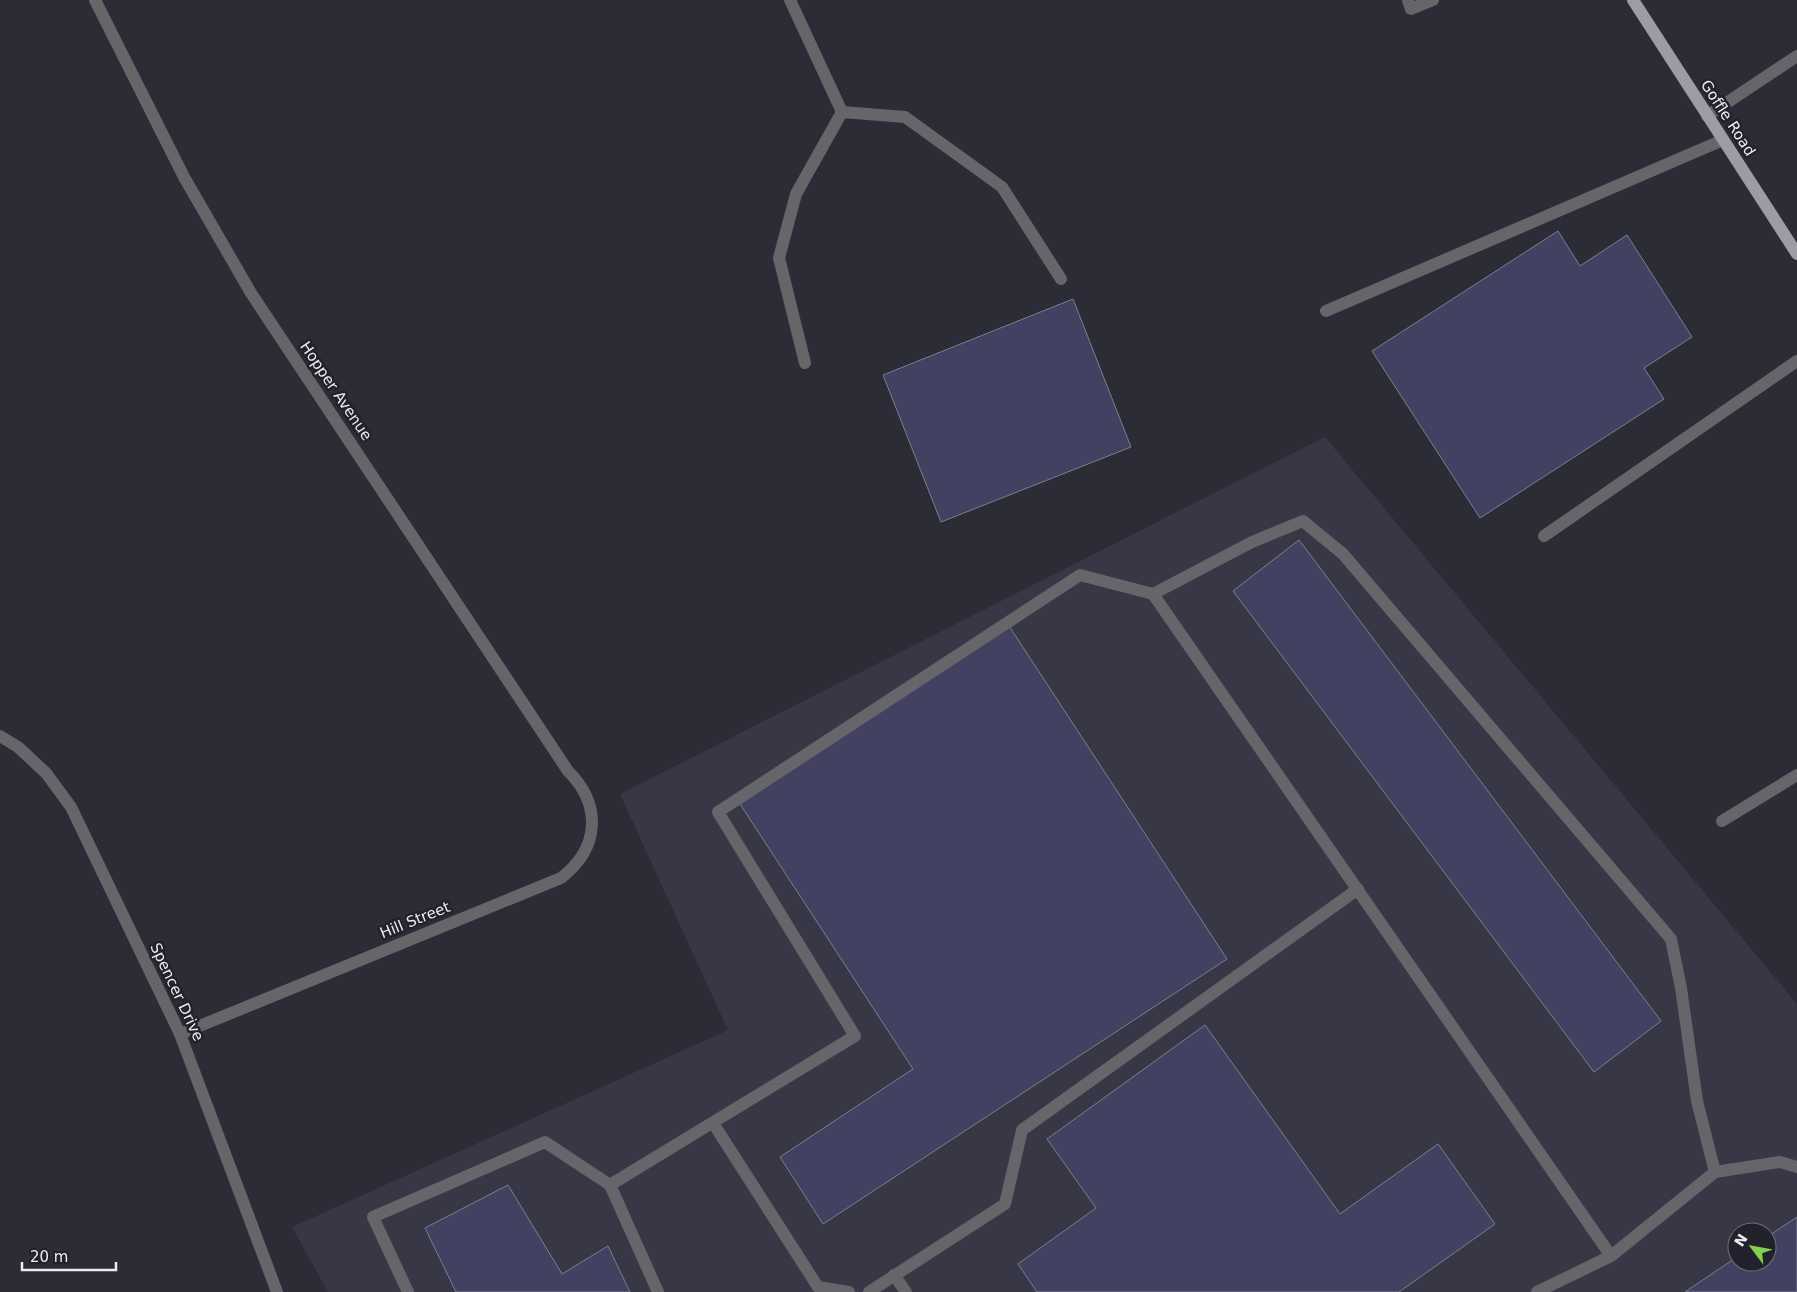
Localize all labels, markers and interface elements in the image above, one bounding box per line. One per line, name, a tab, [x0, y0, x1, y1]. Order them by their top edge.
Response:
street label: Goffle Road	[1697, 77, 1759, 159]
street label: Hopper Avenue	[296, 338, 376, 444]
street label: Hill Street	[377, 898, 453, 942]
street label: Spencer Drive	[146, 940, 208, 1044]
north arrow	[1727, 1222, 1777, 1272]
text: N	[1731, 1231, 1751, 1249]
scale bar	[22, 1240, 116, 1272]
text: 20 m	[30, 1248, 68, 1266]

